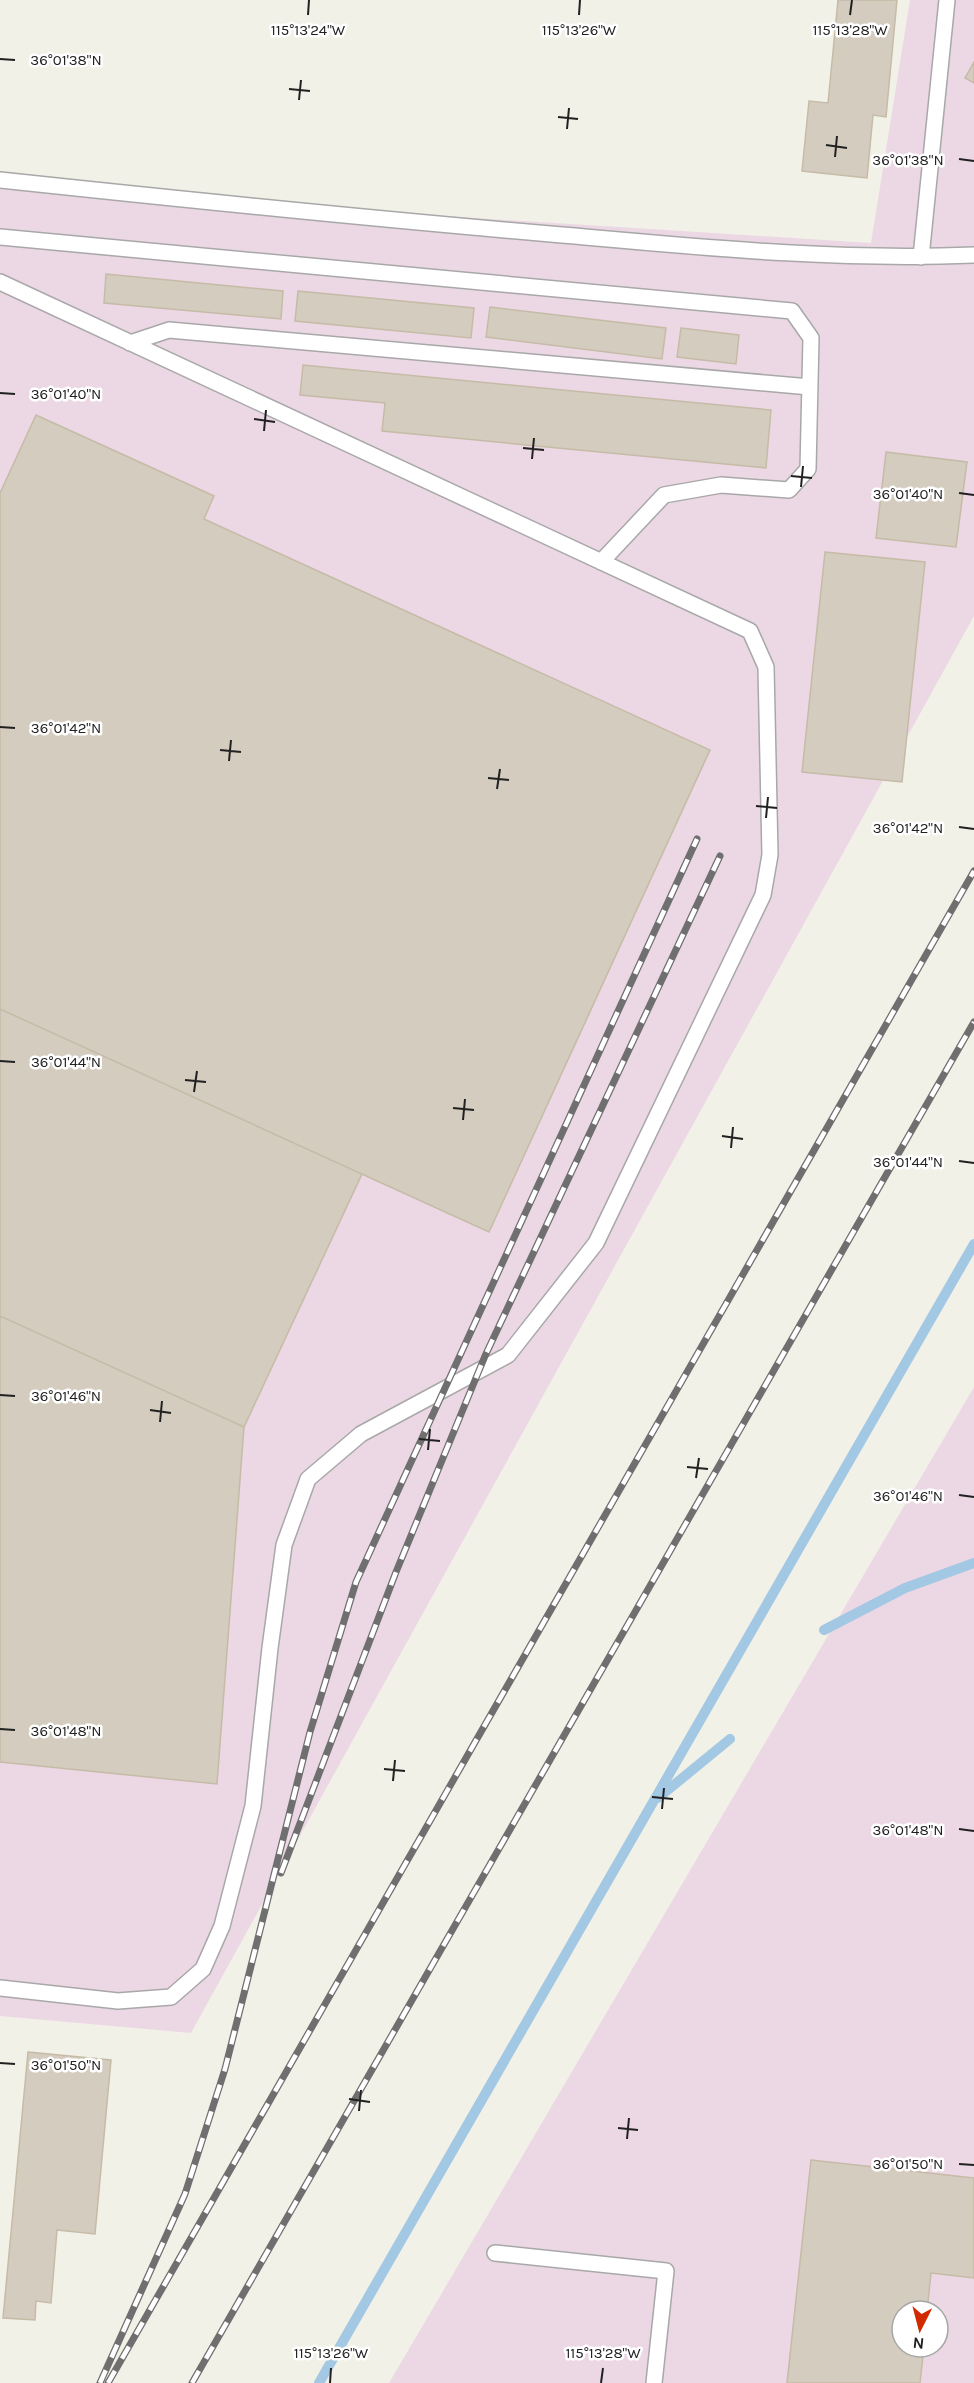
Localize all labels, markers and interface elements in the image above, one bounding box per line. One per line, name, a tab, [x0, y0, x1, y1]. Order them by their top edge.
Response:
text: 115°13'24"W	[271, 21, 346, 39]
text: 115°13'26"W	[542, 21, 617, 39]
text: 115°13'28"W	[812, 21, 888, 39]
text: 36°01'38"N	[30, 51, 102, 69]
text: 36°01'38"N	[872, 151, 944, 169]
text: 36°01'40"N	[31, 385, 101, 403]
text: 36°01'40"N	[873, 485, 943, 503]
text: 36°01'42"N	[31, 719, 101, 737]
text: 36°01'42"N	[873, 819, 943, 837]
text: 36°01'44"N	[31, 1053, 101, 1071]
text: 36°01'44"N	[873, 1153, 943, 1171]
text: 36°01'46"N	[31, 1387, 101, 1405]
text: 36°01'46"N	[873, 1487, 943, 1505]
text: 36°01'48"N	[31, 1722, 101, 1740]
text: 36°01'48"N	[873, 1821, 943, 1839]
text: 36°01'50"N	[31, 2056, 101, 2074]
text: 36°01'50"N	[873, 2155, 943, 2173]
north arrow	[890, 2299, 950, 2359]
text: N	[912, 2333, 925, 2353]
text: 115°13'26"W	[294, 2344, 369, 2362]
text: 115°13'28"W	[565, 2344, 641, 2362]

